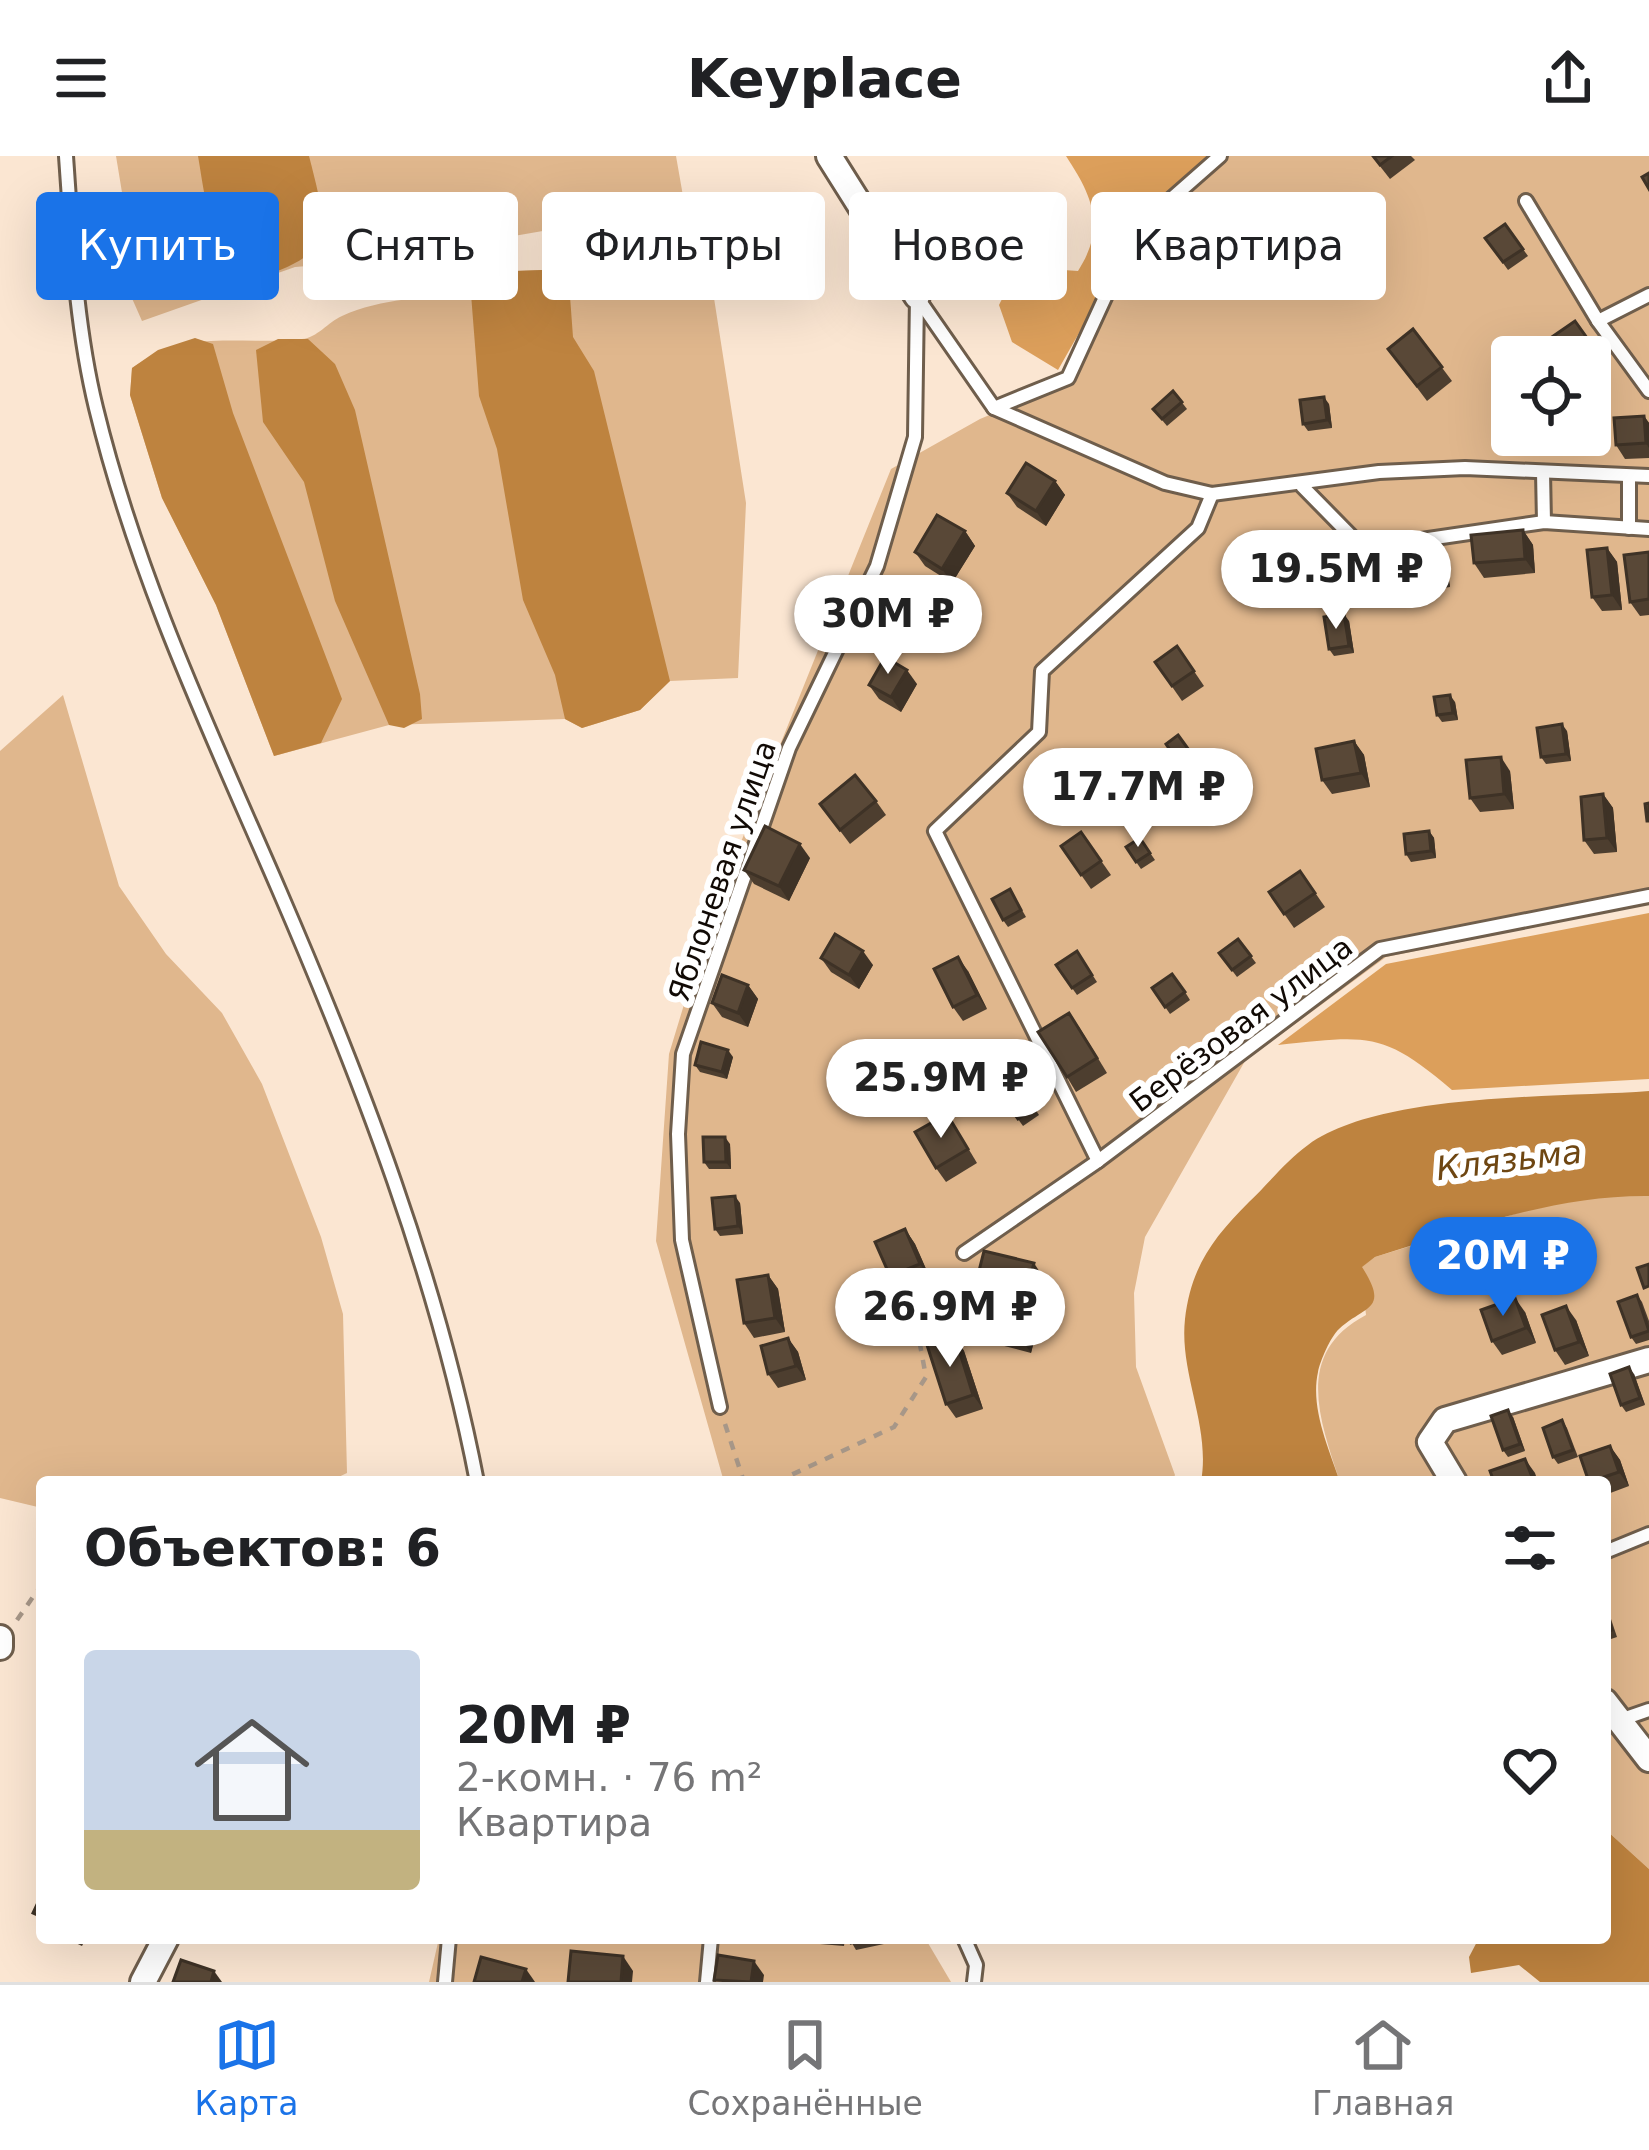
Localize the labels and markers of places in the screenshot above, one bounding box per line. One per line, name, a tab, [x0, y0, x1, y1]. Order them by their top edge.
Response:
pin: 19.5M ₽	[1225, 530, 1447, 632]
pin: 30M ₽	[804, 575, 972, 677]
pin: 17.7M ₽	[1027, 748, 1249, 850]
pin: 25.9M ₽	[830, 1039, 1052, 1141]
pin: 20M ₽	[1419, 1217, 1587, 1319]
pin: 26.9M ₽	[839, 1268, 1061, 1370]

